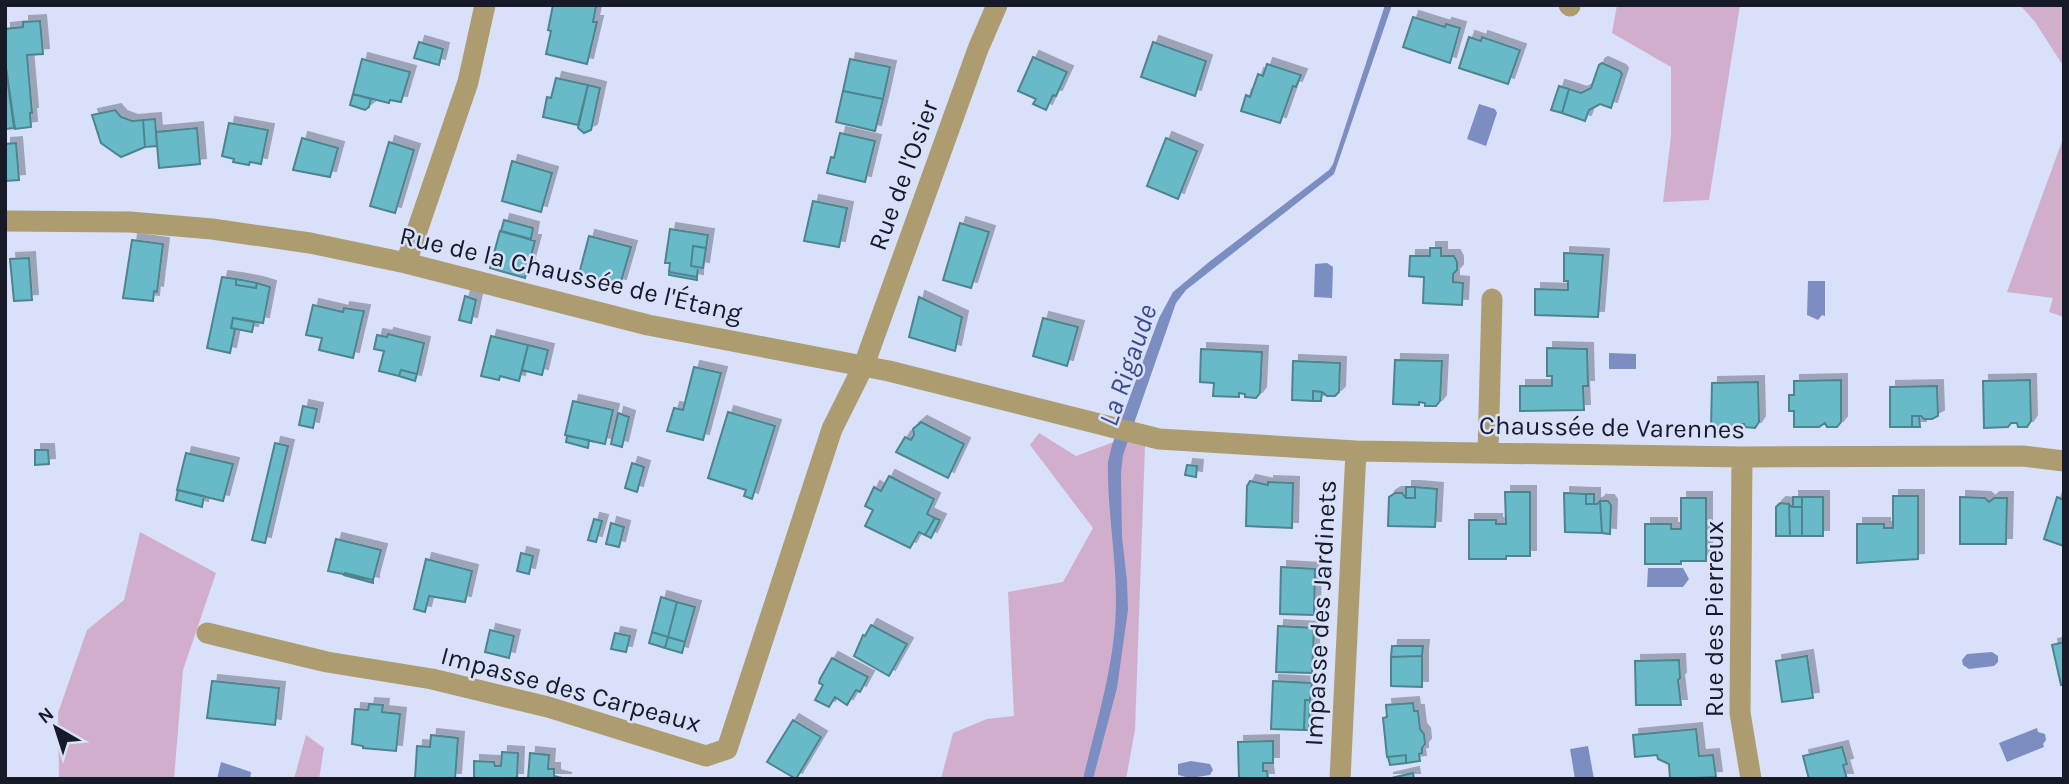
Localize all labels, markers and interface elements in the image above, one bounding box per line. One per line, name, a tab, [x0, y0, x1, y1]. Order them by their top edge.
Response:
street label: Rue de l'Osier	[862, 95, 945, 255]
street label: Rue de la Chaussée de l'Étang	[397, 219, 746, 329]
water label: La Rigaude	[1091, 300, 1164, 430]
street label: Chaussée de Varennes	[1479, 410, 1745, 445]
street label: Impasse des Jardinets	[1298, 479, 1343, 747]
street label: Rue des Pierreux	[1699, 521, 1730, 717]
street label: Impasse des Carpeaux	[437, 640, 704, 739]
north arrow	[21, 693, 91, 763]
text: N	[34, 703, 58, 728]

